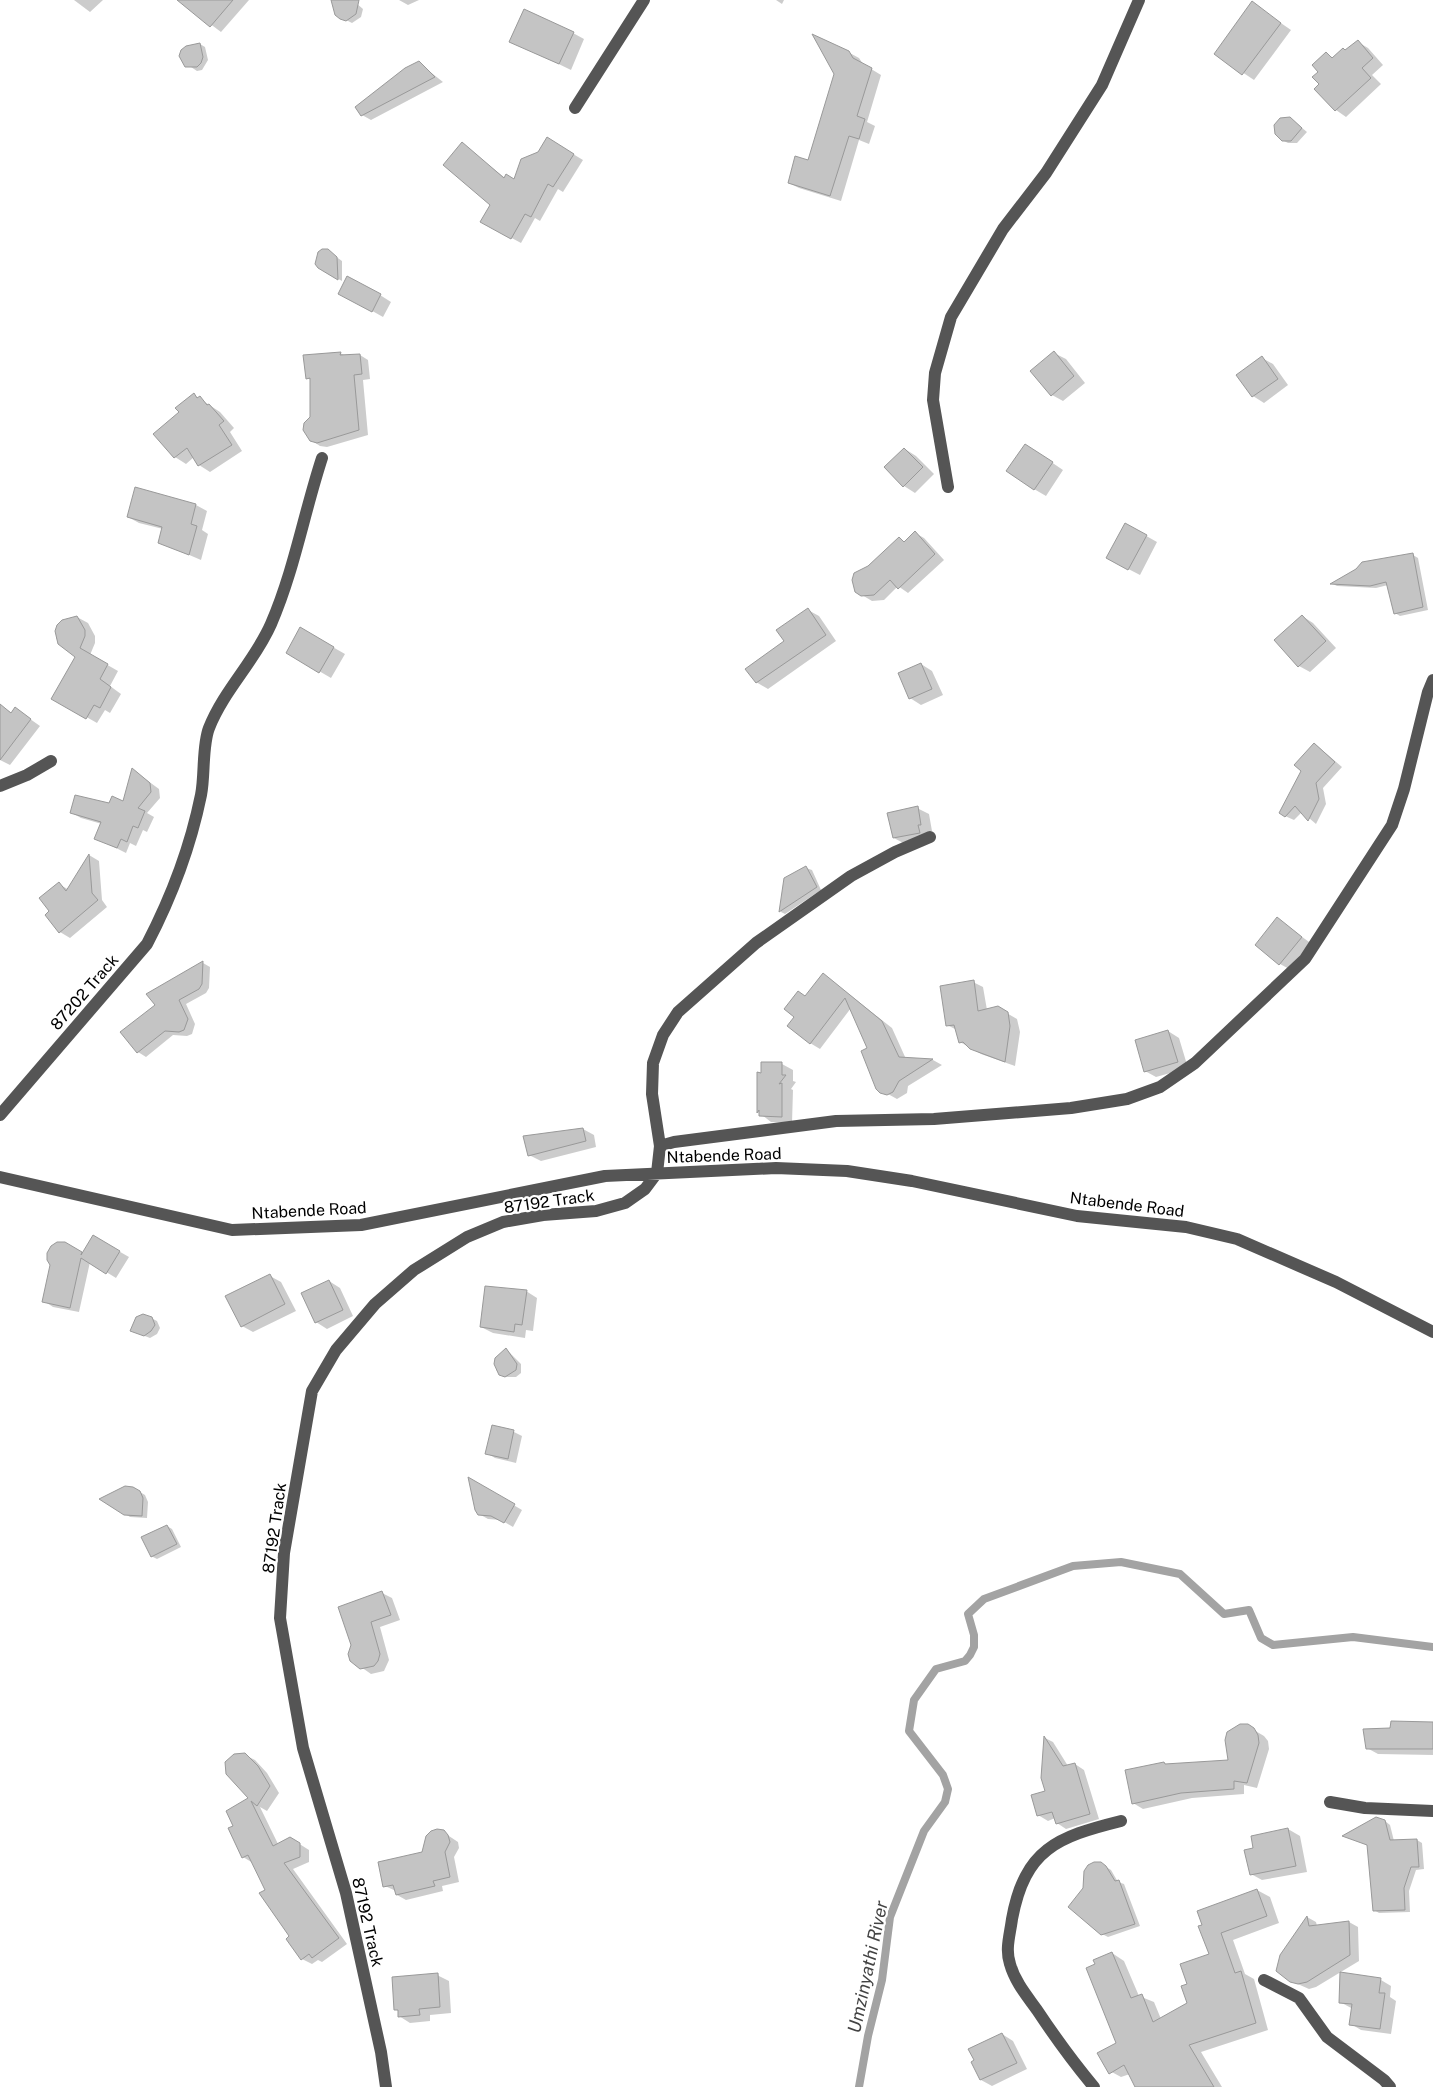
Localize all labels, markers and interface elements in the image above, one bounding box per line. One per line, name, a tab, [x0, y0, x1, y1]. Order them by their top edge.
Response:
street label: 87202 Track	[46, 951, 122, 1034]
street label: Ntabende Road	[666, 1144, 782, 1167]
street label: 87192 Track	[503, 1186, 596, 1217]
street label: Ntabende Road	[1069, 1188, 1185, 1221]
street label: Ntabende Road	[251, 1198, 367, 1223]
street label: 87192 Track	[259, 1482, 290, 1575]
street label: 87192 Track	[348, 1876, 387, 1969]
water label: Umzinyathi River	[843, 1899, 892, 2035]

